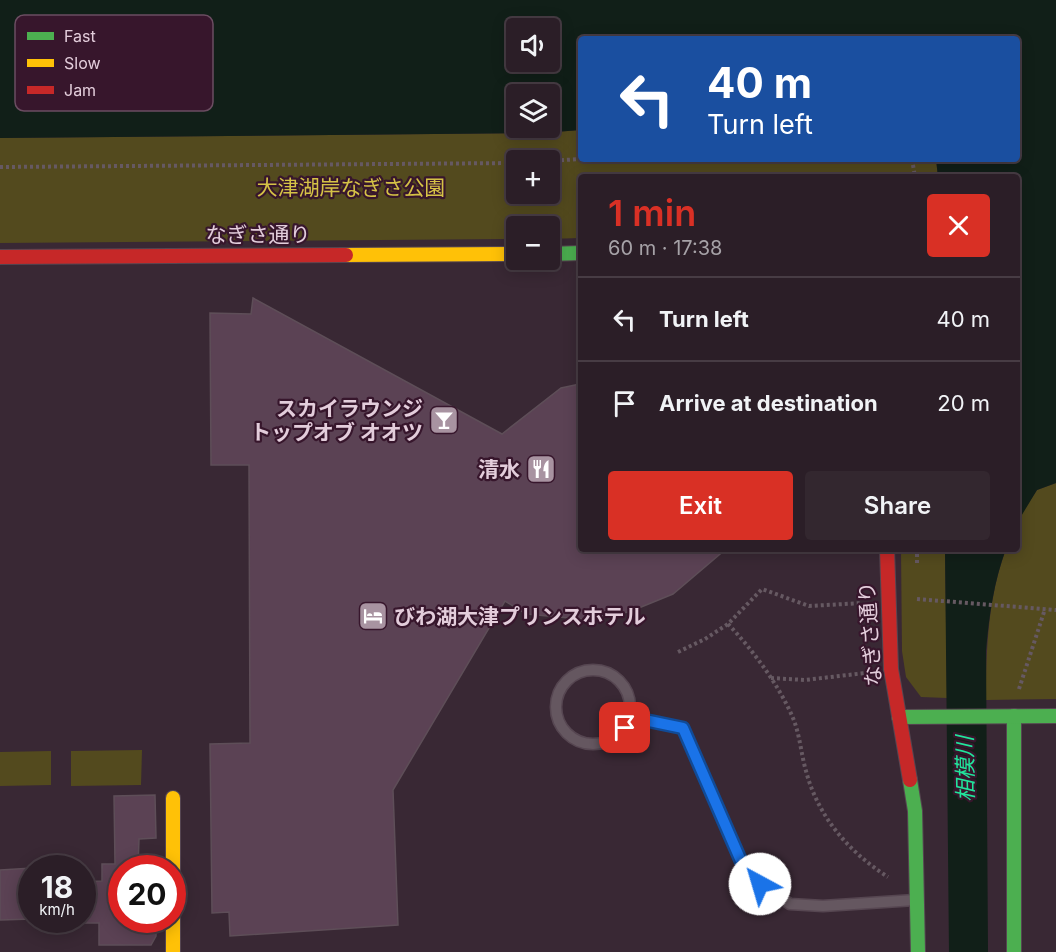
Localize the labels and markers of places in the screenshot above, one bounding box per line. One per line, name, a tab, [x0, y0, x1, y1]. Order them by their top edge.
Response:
place label: スカイラウンジ トップオブ オオツ	[250, 396, 423, 445]
bar icon: スカイラウンジ トップオブ オオツ	[428, 404, 460, 436]
restaurant icon: 清水	[525, 453, 557, 485]
place label: 清水	[478, 457, 520, 482]
hotel icon: びわ湖大津プリンスホテル	[357, 600, 389, 632]
place label: びわ湖大津プリンスホテル	[394, 604, 646, 629]
pin	[599, 702, 650, 753]

